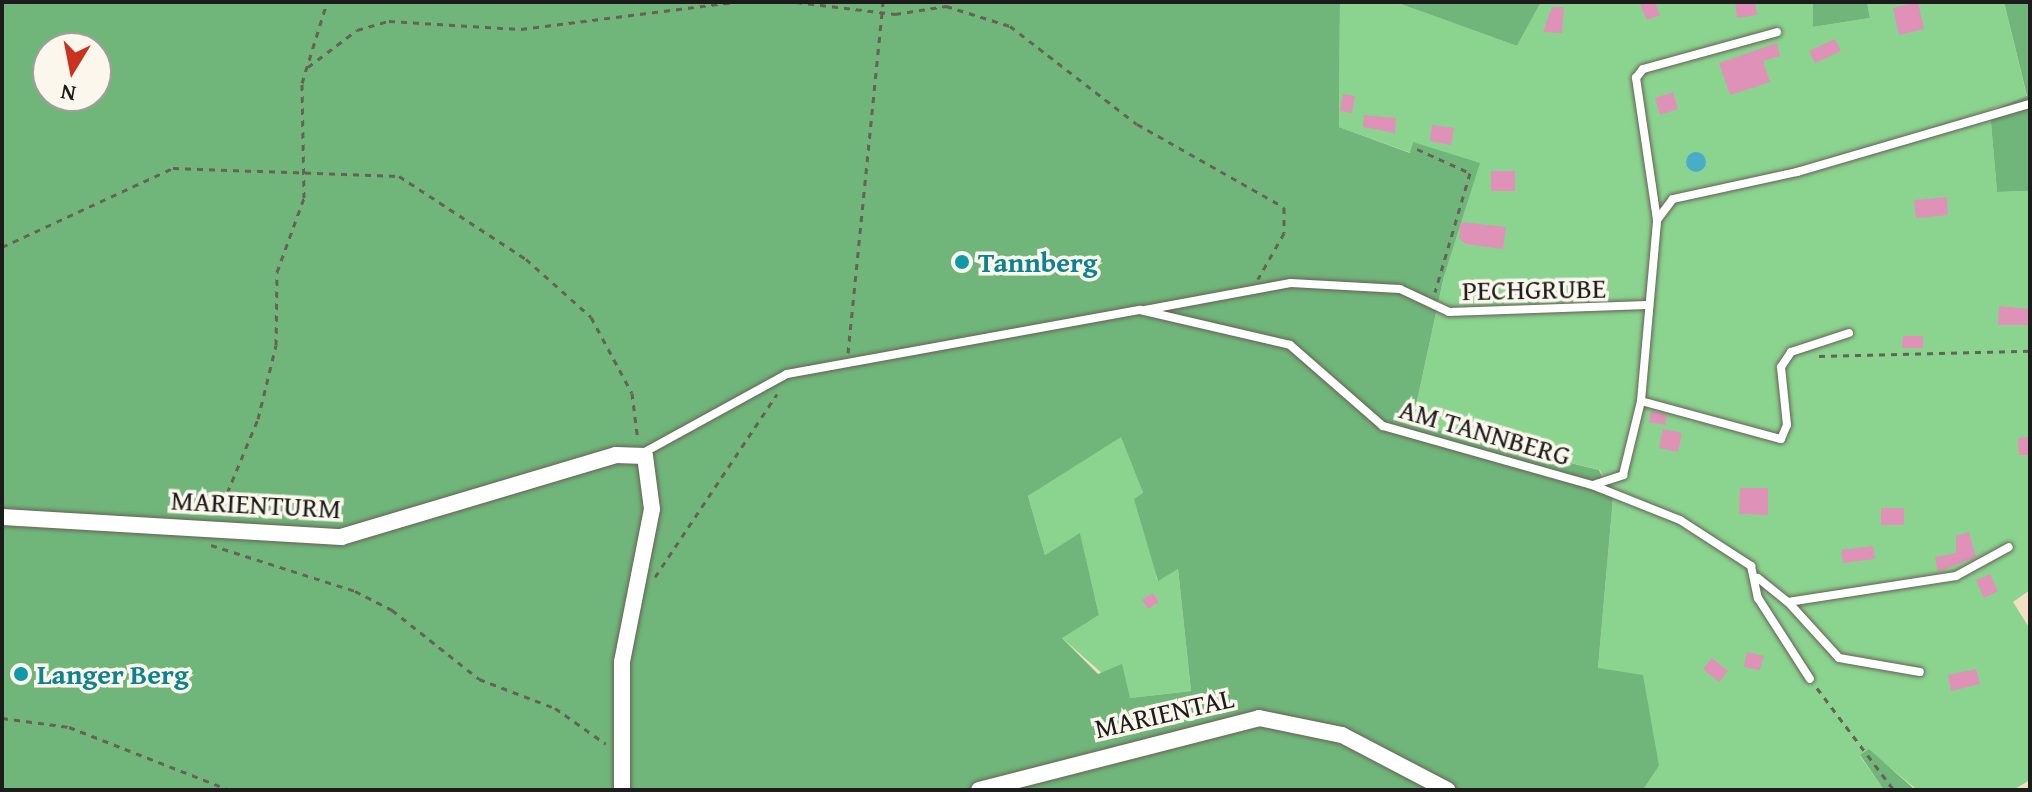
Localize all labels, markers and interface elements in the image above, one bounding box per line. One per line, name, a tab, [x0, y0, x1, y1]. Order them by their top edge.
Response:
north arrow	[32, 32, 112, 112]
text: N	[58, 77, 78, 111]
place label: Tannberg	[978, 245, 1098, 279]
marker: Tannberg	[953, 253, 971, 271]
street label: PECHGRUBE	[1462, 271, 1606, 307]
street label: AM TANNBERG	[1396, 392, 1574, 472]
street label: MARIENTURM	[170, 483, 342, 525]
place label: Langer Berg	[37, 657, 189, 691]
marker: Langer Berg	[12, 665, 30, 683]
street label: MARIENTAL	[1091, 681, 1237, 745]

